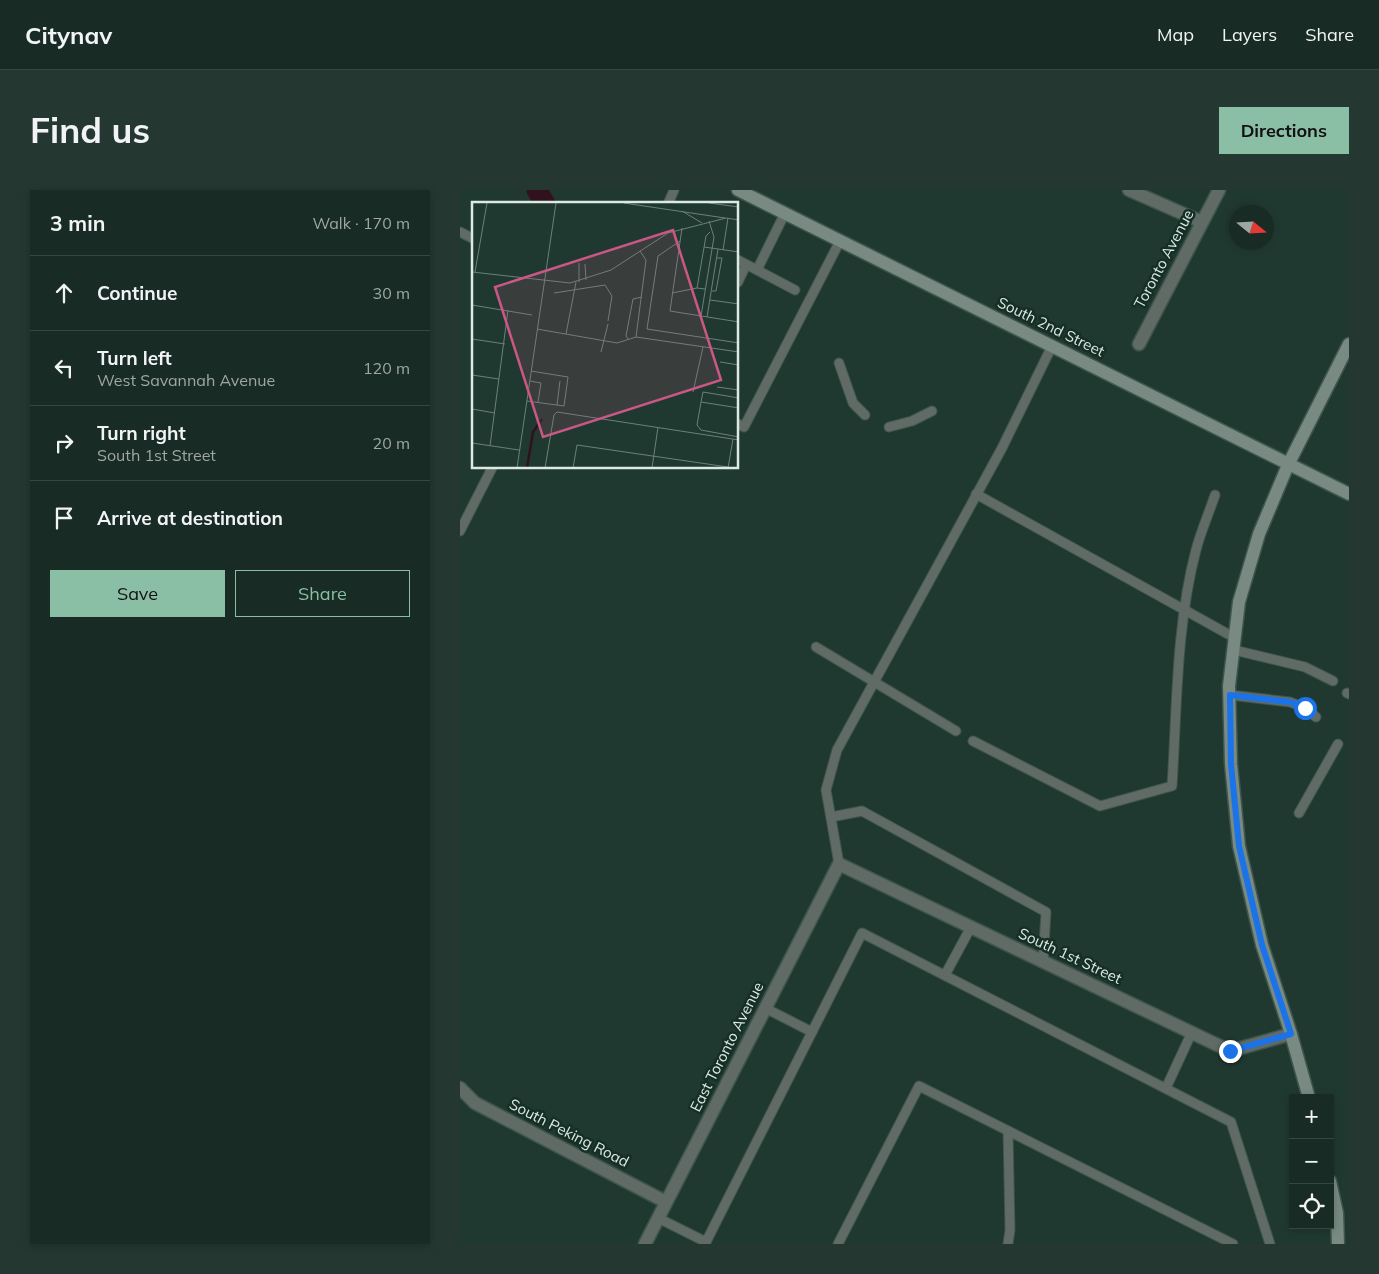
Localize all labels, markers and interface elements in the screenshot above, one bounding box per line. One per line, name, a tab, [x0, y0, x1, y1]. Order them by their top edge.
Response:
text: Citynav	[25, 20, 112, 50]
text: Map	[1157, 23, 1194, 46]
text: Layers	[1222, 23, 1277, 46]
text: Share	[1305, 23, 1354, 46]
button: Directions	[1219, 107, 1349, 154]
text: Find us	[30, 108, 150, 152]
inset map	[472, 202, 739, 469]
north arrow	[1229, 205, 1274, 250]
street label: Toronto Avenue	[1130, 206, 1198, 311]
text: 3 min	[50, 210, 105, 236]
text: Walk · 170 m	[312, 213, 410, 233]
icon: ahead	[50, 279, 78, 307]
text: Continue	[97, 281, 177, 305]
text: 30 m	[373, 283, 410, 303]
street label: South 2nd Street	[995, 292, 1108, 361]
text: Turn left	[97, 346, 172, 370]
icon: left	[50, 354, 78, 382]
text: 120 m	[363, 358, 410, 378]
text: West Savannah Avenue	[97, 370, 275, 390]
text: Turn right	[97, 421, 186, 445]
icon: right	[50, 429, 78, 457]
text: 20 m	[373, 433, 410, 453]
text: South 1st Street	[97, 445, 216, 465]
icon: arrive	[50, 504, 78, 532]
text: Arrive at destination	[97, 506, 283, 530]
button: Save	[50, 570, 225, 617]
button: Share	[235, 570, 410, 617]
route start	[1294, 697, 1317, 720]
street label: South 1st Street	[1016, 923, 1125, 988]
street label: East Toronto Avenue	[686, 979, 768, 1115]
route end	[1219, 1040, 1242, 1063]
street label: South Peking Road	[506, 1094, 632, 1171]
map controls	[1289, 1094, 1334, 1229]
button: +	[1289, 1094, 1334, 1139]
button: −	[1289, 1139, 1334, 1184]
button: locate	[1289, 1184, 1334, 1229]

